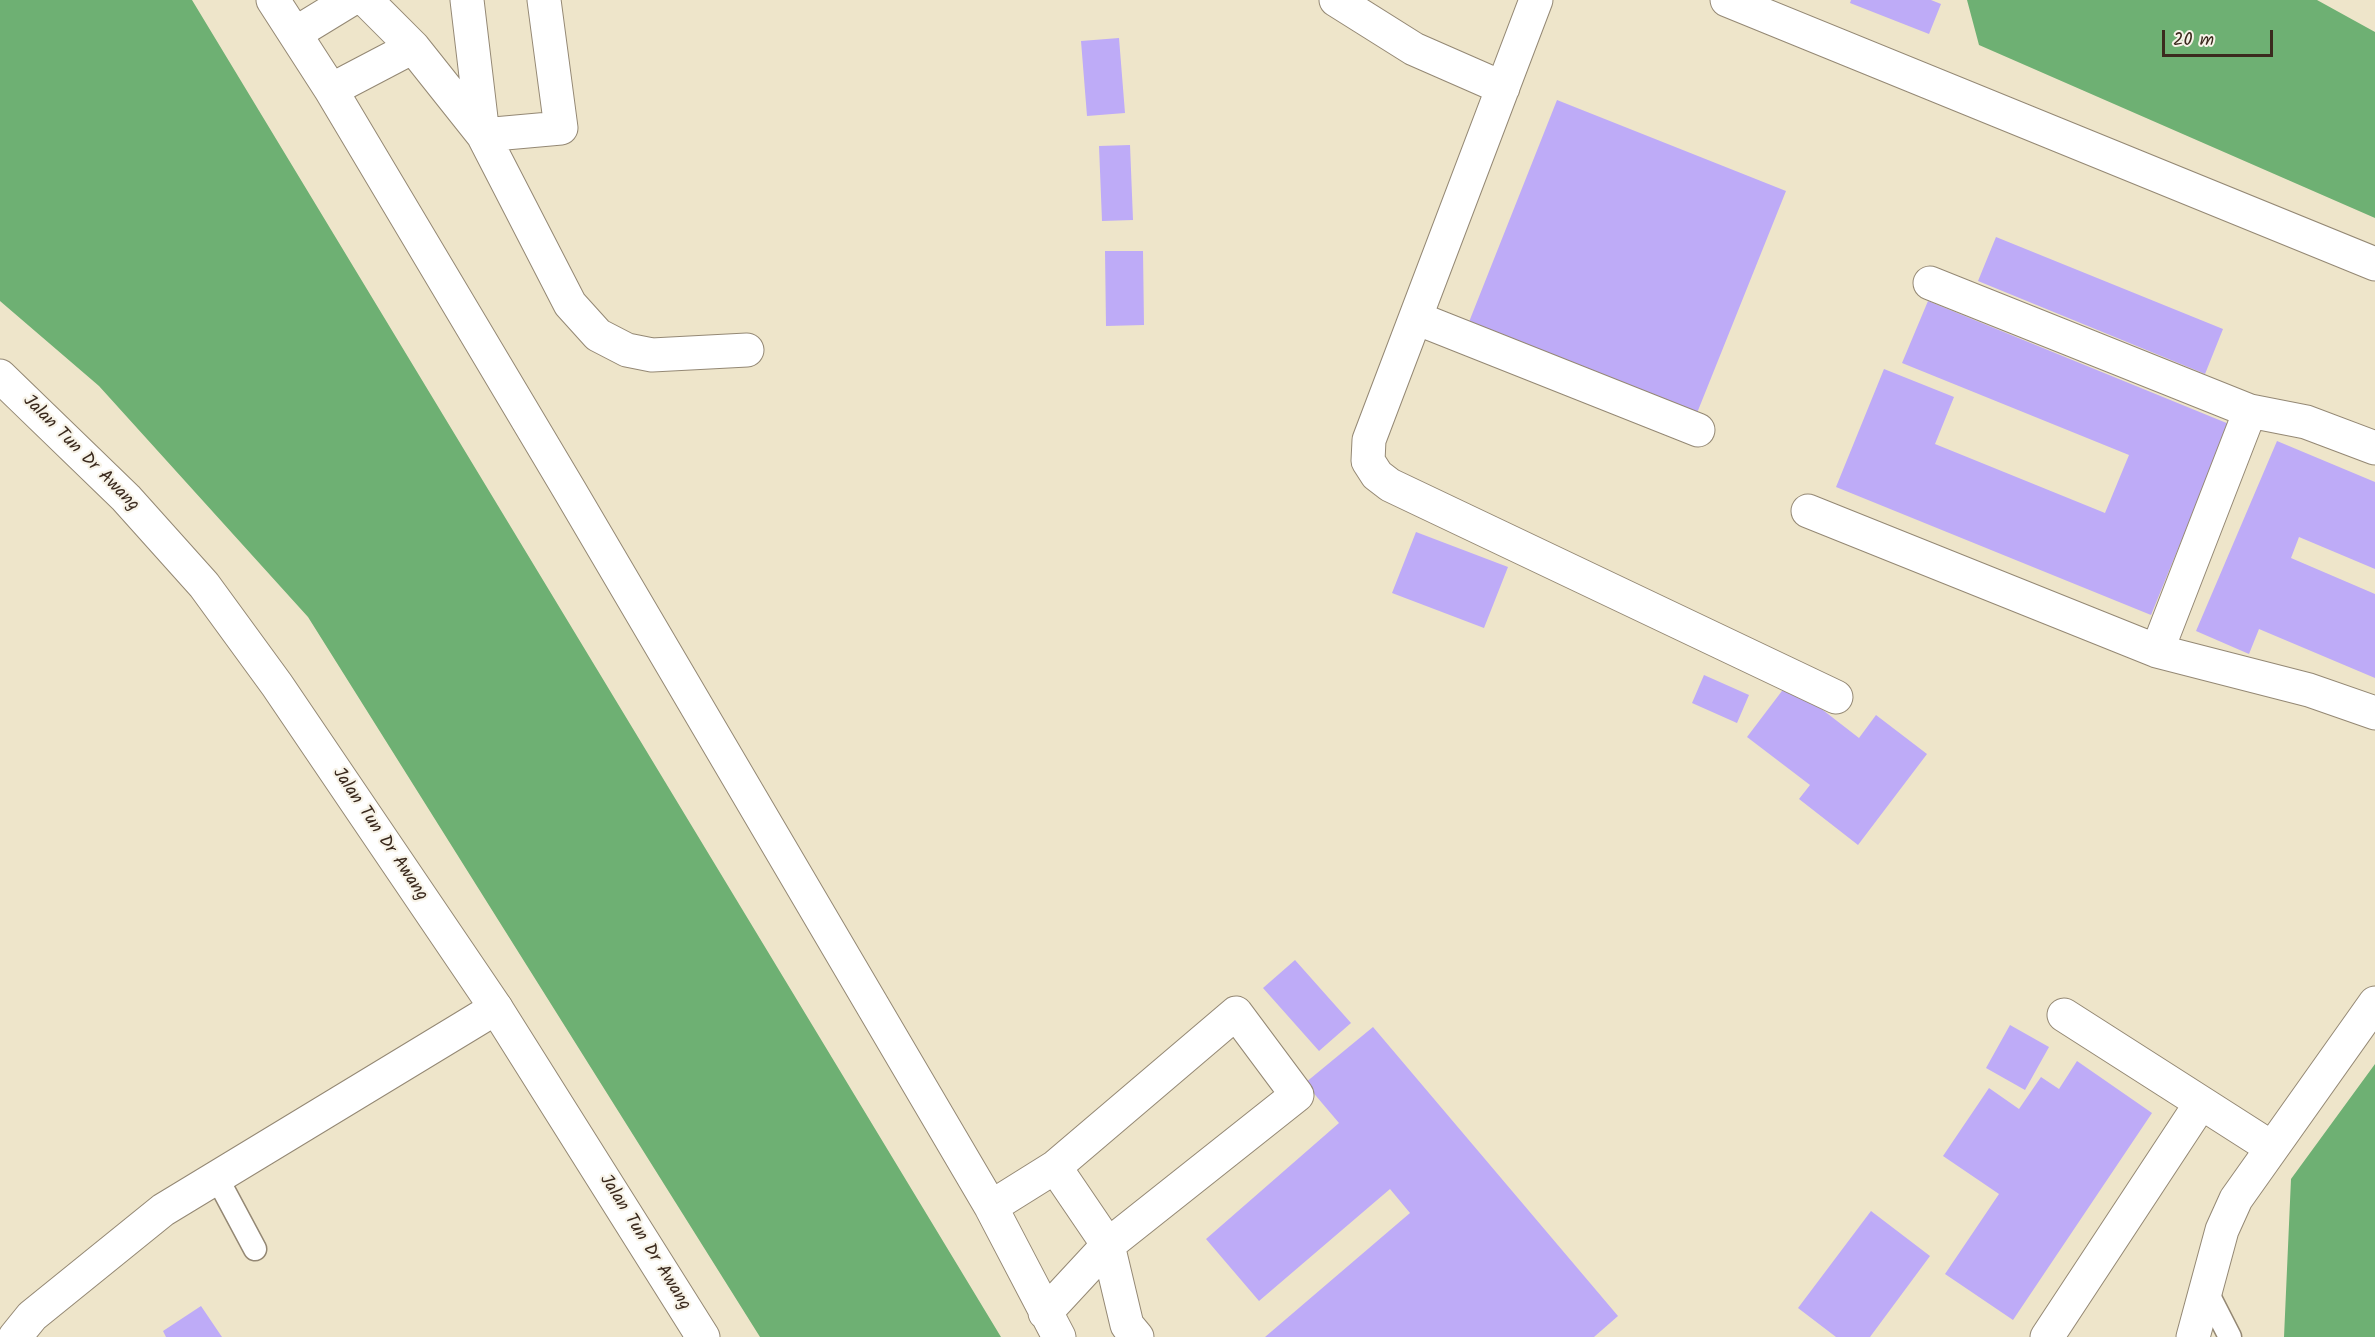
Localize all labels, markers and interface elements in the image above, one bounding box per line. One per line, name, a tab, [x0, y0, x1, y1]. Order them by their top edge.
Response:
scale bar	[2165, 18, 2276, 56]
text: 20 m	[2173, 26, 2214, 55]
street label: Jalan Tun Dr Awang	[17, 391, 143, 517]
street label: Jalan Tun Dr Awang	[326, 764, 432, 906]
street label: Jalan Tun Dr Awang	[593, 1171, 695, 1315]

